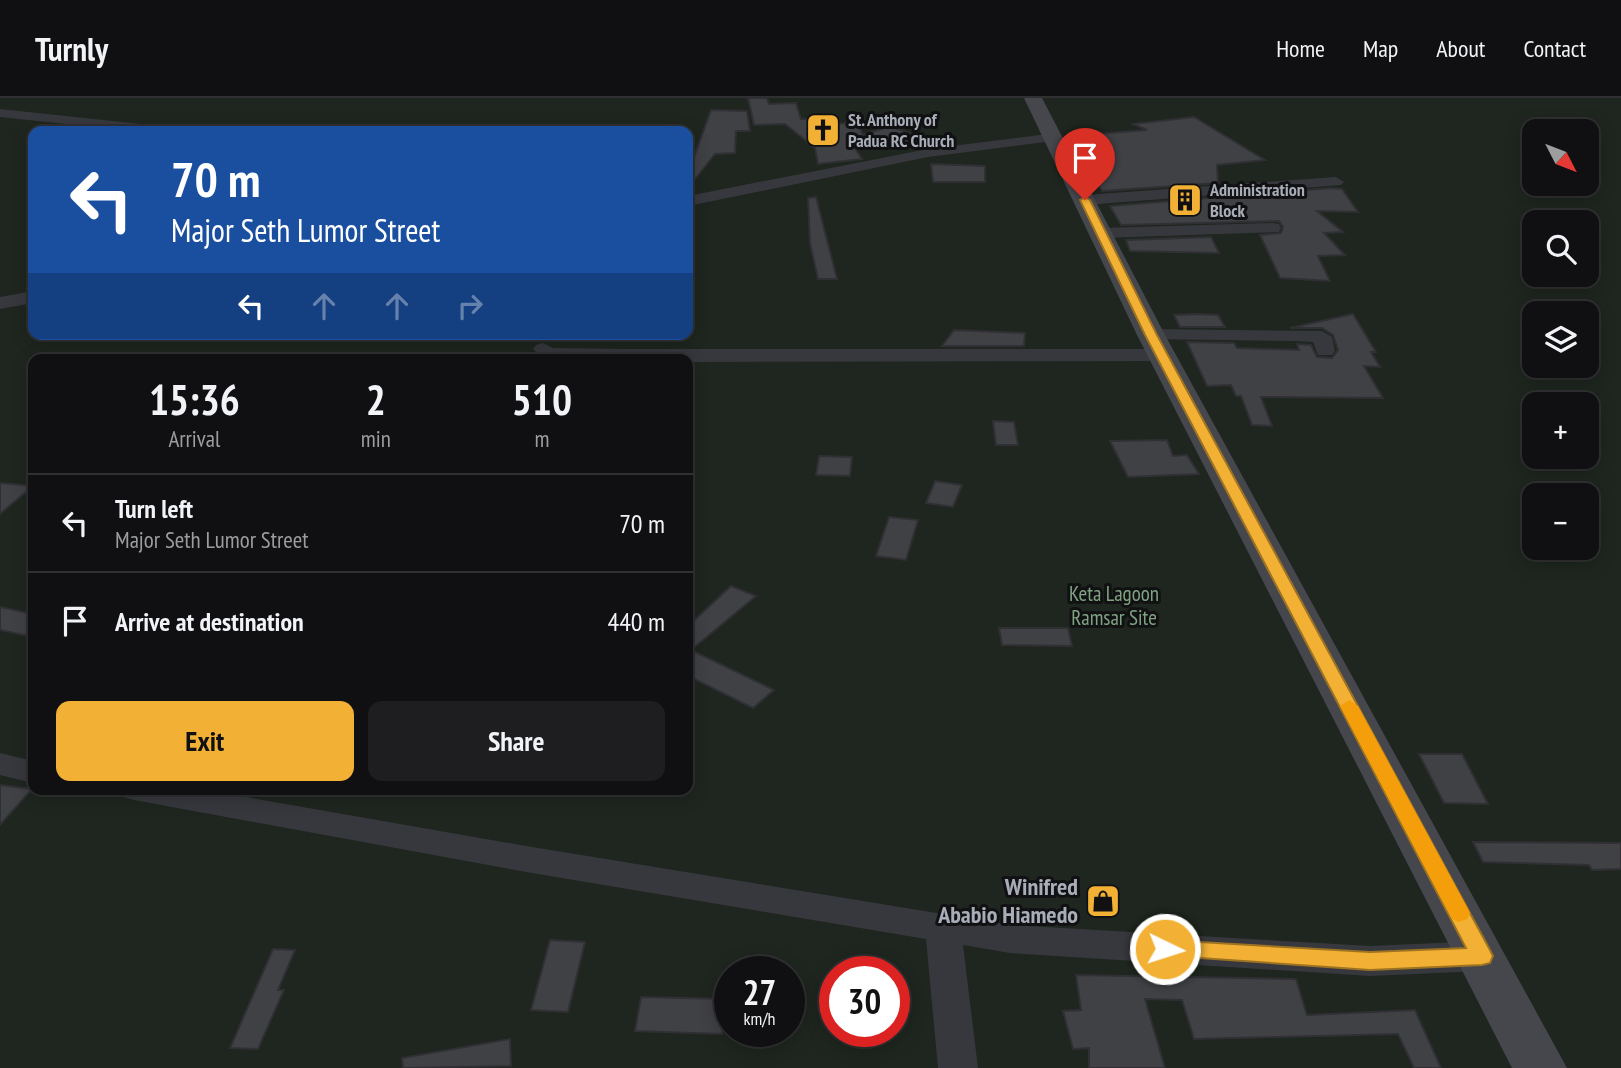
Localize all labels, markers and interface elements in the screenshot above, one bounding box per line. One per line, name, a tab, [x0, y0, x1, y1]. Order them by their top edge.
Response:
text: Turnly	[35, 27, 108, 70]
text: Home	[1276, 33, 1325, 64]
text: Map	[1363, 33, 1398, 64]
text: About	[1436, 33, 1485, 64]
text: Contact	[1523, 33, 1586, 64]
place label: St. Anthony of Padua RC Church	[848, 108, 954, 152]
church icon: St. Anthony of Padua RC Church	[804, 111, 842, 149]
north arrow	[1522, 119, 1600, 196]
map controls	[1522, 119, 1599, 560]
pin	[1055, 128, 1115, 200]
icon: arrive	[1066, 139, 1104, 177]
text: 70 m	[171, 147, 260, 211]
icon: left	[56, 154, 147, 245]
place label: Administration Block	[1209, 178, 1305, 222]
building icon: Administration Block	[1166, 181, 1204, 219]
text: Major Seth Lumor Street	[171, 209, 440, 251]
button: search	[1522, 210, 1599, 287]
icon: left	[232, 287, 270, 325]
icon: ahead	[305, 287, 343, 325]
icon: ahead	[378, 287, 416, 325]
icon: right	[451, 287, 489, 325]
button: layers	[1522, 301, 1599, 378]
text: 15:36	[149, 372, 240, 427]
text: 2	[366, 372, 386, 427]
text: 510	[512, 372, 572, 427]
button: +	[1522, 392, 1599, 469]
text: Arrival	[168, 424, 220, 453]
text: min	[361, 424, 391, 453]
text: m	[534, 424, 549, 453]
button: −	[1522, 483, 1599, 560]
text: Turn left	[115, 492, 193, 525]
icon: left	[56, 504, 94, 542]
text: 70 m	[619, 507, 665, 540]
text: Major Seth Lumor Street	[115, 525, 308, 554]
park label: Keta Lagoon Ramsar Site	[1069, 580, 1159, 631]
icon: arrive	[56, 602, 94, 640]
text: Arrive at destination	[115, 605, 304, 638]
text: 440 m	[607, 605, 665, 638]
button: Exit	[56, 701, 354, 781]
button: Share	[368, 701, 665, 781]
place label: Winifred Ababio Hiamedo	[937, 871, 1078, 930]
shop icon: Winifred Ababio Hiamedo	[1084, 882, 1122, 920]
position arrow	[1128, 912, 1202, 986]
speed limit sign: 30	[819, 956, 910, 1047]
text: 27	[743, 969, 776, 1015]
text: km/h	[744, 1007, 775, 1030]

